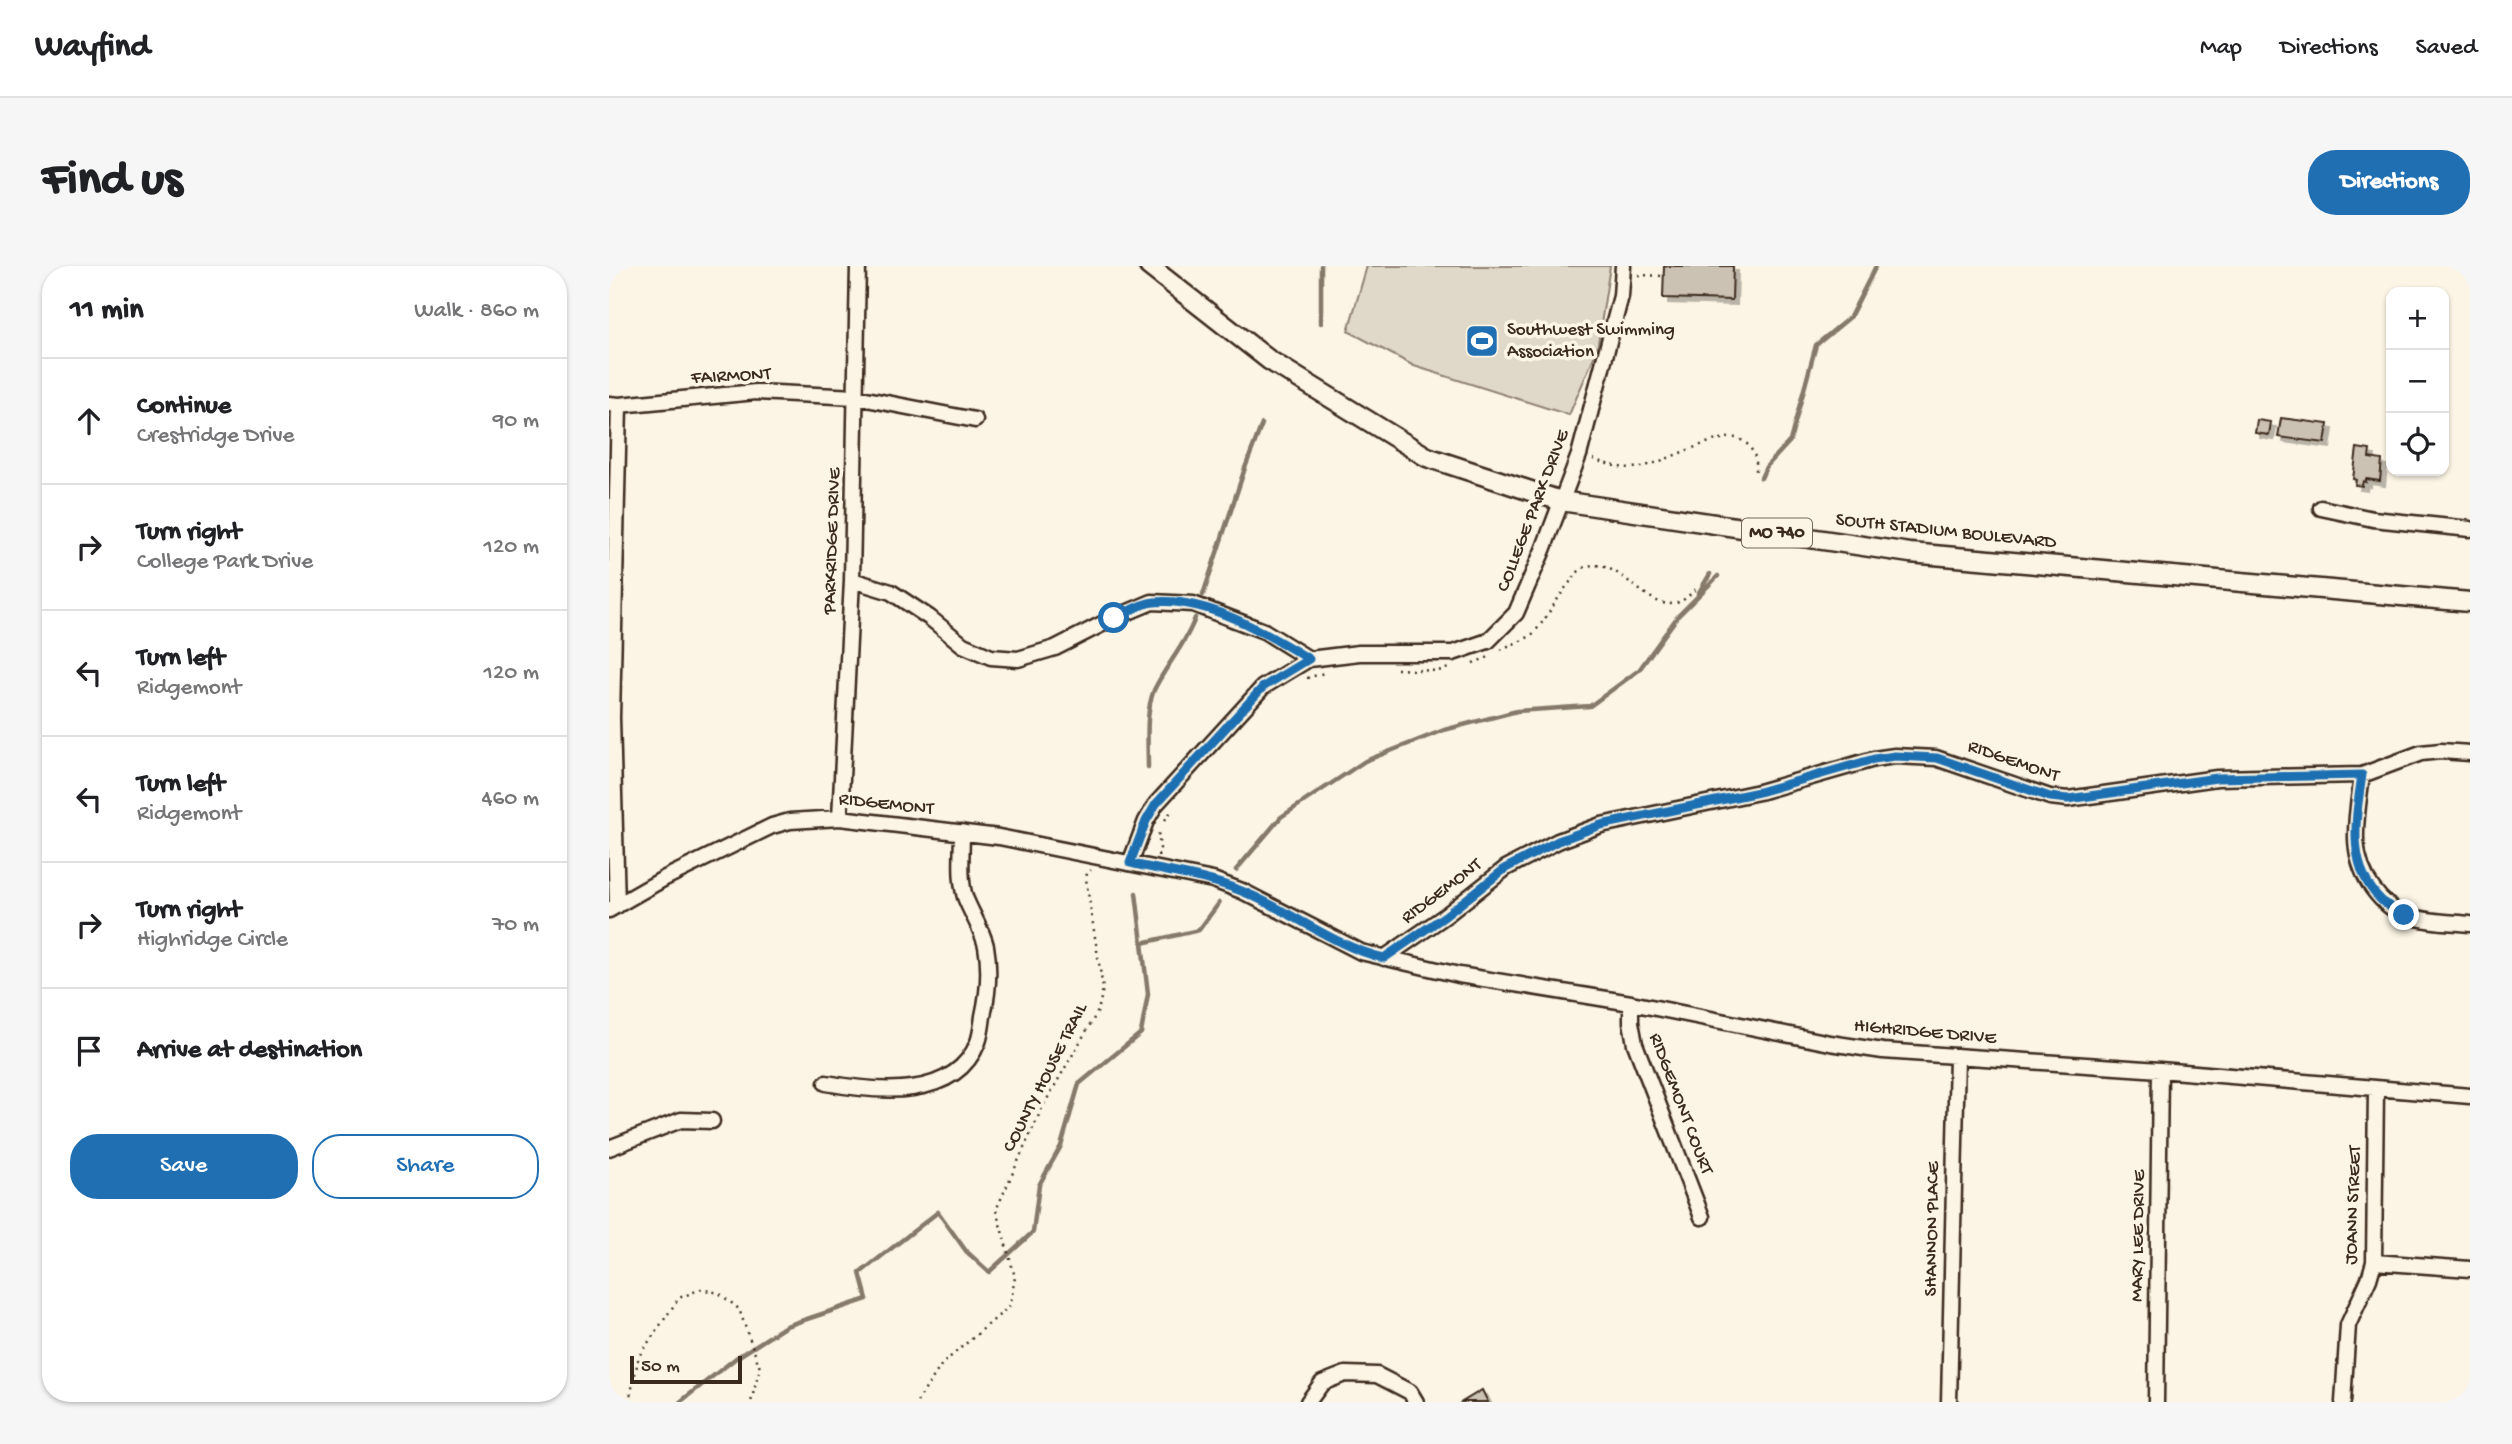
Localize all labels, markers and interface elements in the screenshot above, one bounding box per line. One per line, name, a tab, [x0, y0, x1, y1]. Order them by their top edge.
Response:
text: Wayfind	[35, 29, 150, 67]
text: Map	[2200, 34, 2242, 63]
text: Directions	[2280, 34, 2378, 63]
text: Saved	[2416, 34, 2477, 63]
button: Directions	[2308, 150, 2470, 215]
text: Find us	[42, 153, 182, 211]
map controls	[2386, 287, 2449, 476]
button: +	[2386, 287, 2449, 350]
text: 11 min	[70, 294, 143, 329]
text: Walk · 860 m	[414, 298, 539, 325]
place label: Southwest Swimming Association	[1507, 319, 1675, 364]
sports icon: Southwest Swimming Association	[1463, 322, 1501, 360]
button: −	[2386, 350, 2449, 413]
street label: FAIRMONT	[690, 363, 772, 391]
text: Continue	[137, 392, 231, 423]
icon: ahead	[70, 402, 108, 440]
text: 90 m	[493, 408, 539, 435]
button: locate	[2386, 413, 2449, 476]
text: Crestridge Drive	[137, 423, 294, 450]
street label: COLLEGE PARK DRIVE	[1492, 426, 1576, 595]
street label: PARKRIDGE DRIVE	[819, 466, 847, 616]
street label: SOUTH STADIUM BOULEVARD	[1834, 509, 2058, 555]
text: Turn right	[137, 518, 241, 549]
road number: MO 740	[1742, 519, 1812, 548]
icon: right	[70, 528, 108, 566]
text: 120 m	[484, 534, 539, 561]
text: College Park Drive	[137, 549, 313, 576]
route start	[1098, 602, 1129, 633]
text: Turn left	[137, 644, 225, 675]
icon: left	[70, 654, 108, 692]
text: 120 m	[484, 660, 539, 687]
text: Ridgemont	[137, 675, 241, 702]
street label: RIDGEMONT	[1964, 736, 2062, 789]
text: Turn left	[137, 770, 225, 801]
icon: left	[70, 780, 108, 818]
text: 460 m	[482, 786, 539, 813]
street label: RIDGEMONT	[838, 789, 935, 821]
text: Ridgemont	[137, 801, 241, 828]
street label: RIDGEMONT	[1397, 854, 1487, 930]
text: Turn right	[137, 896, 241, 927]
route end	[2388, 899, 2419, 930]
icon: right	[70, 906, 108, 944]
text: 70 m	[492, 912, 539, 939]
text: Highridge Circle	[137, 927, 288, 954]
street label: COUNTY HOUSE TRAIL	[998, 999, 1094, 1156]
street label: HIGHRIDGE DRIVE	[1853, 1015, 1998, 1051]
street label: RIDGEMONT COURT	[1642, 1030, 1718, 1179]
icon: arrive	[70, 1032, 108, 1070]
text: Arrive at destination	[137, 1036, 362, 1067]
button: Save	[70, 1134, 298, 1199]
button: Share	[312, 1134, 539, 1199]
street label: JOANN STREET	[2340, 1144, 2368, 1265]
street label: SHANNON PLACE	[1920, 1160, 1946, 1297]
street label: MARY LEE DRIVE	[2126, 1169, 2152, 1302]
scale bar	[630, 1353, 742, 1385]
text: 50 m	[641, 1356, 680, 1379]

